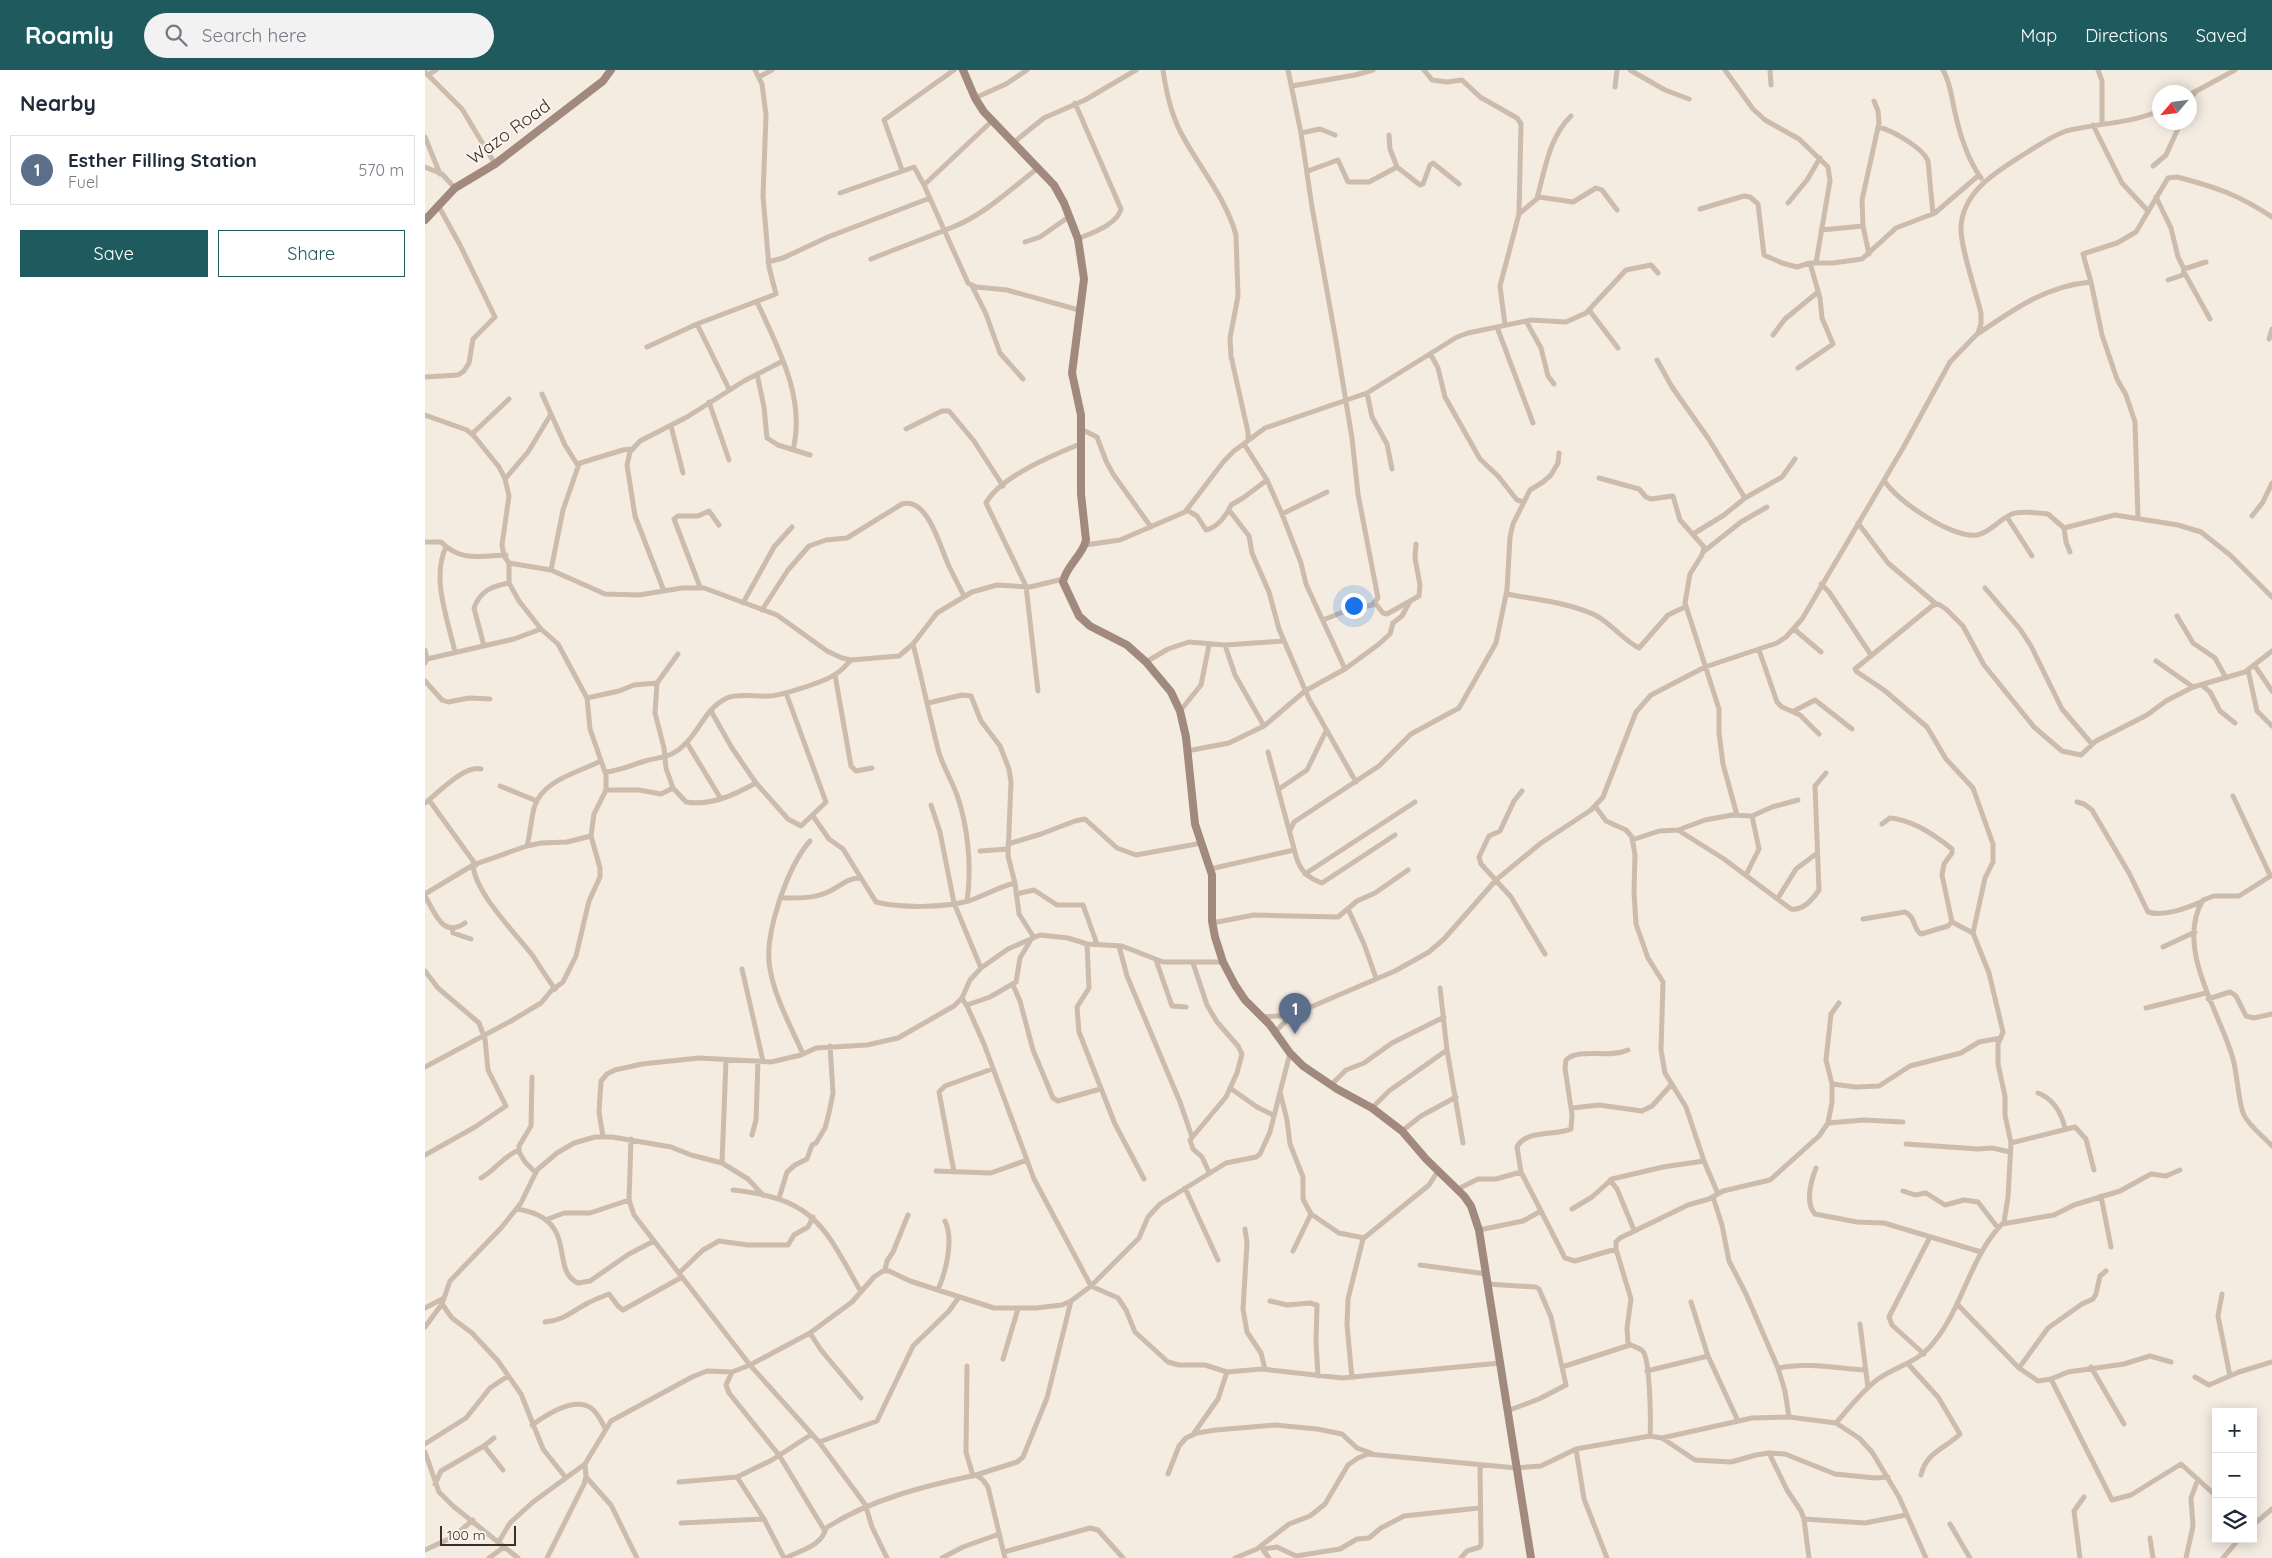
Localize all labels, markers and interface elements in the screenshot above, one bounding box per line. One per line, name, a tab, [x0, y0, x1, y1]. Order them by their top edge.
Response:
search box	[144, 13, 494, 58]
text: Roamly	[25, 20, 114, 50]
icon: search	[162, 21, 190, 49]
text: Search here	[202, 23, 307, 47]
text: Map	[2020, 24, 2057, 47]
text: Directions	[2085, 24, 2168, 47]
text: Saved	[2196, 24, 2247, 47]
north arrow	[2152, 85, 2197, 130]
text: Nearby	[20, 90, 96, 116]
street label: Wazo Road	[463, 94, 555, 169]
text: Esther Filling Station	[68, 148, 257, 172]
text: 1	[34, 160, 40, 180]
text: 570 m	[359, 160, 404, 180]
text: Fuel	[68, 172, 99, 192]
button: Save	[20, 230, 208, 277]
button: Share	[218, 230, 405, 277]
your location	[1341, 593, 1367, 619]
pin: 1	[1279, 993, 1311, 1034]
map controls	[2212, 1408, 2257, 1543]
button: +	[2212, 1408, 2257, 1453]
button: −	[2212, 1453, 2257, 1498]
button: layers	[2212, 1498, 2257, 1543]
scale bar	[440, 1523, 516, 1546]
text: 100 m	[447, 1526, 485, 1544]

